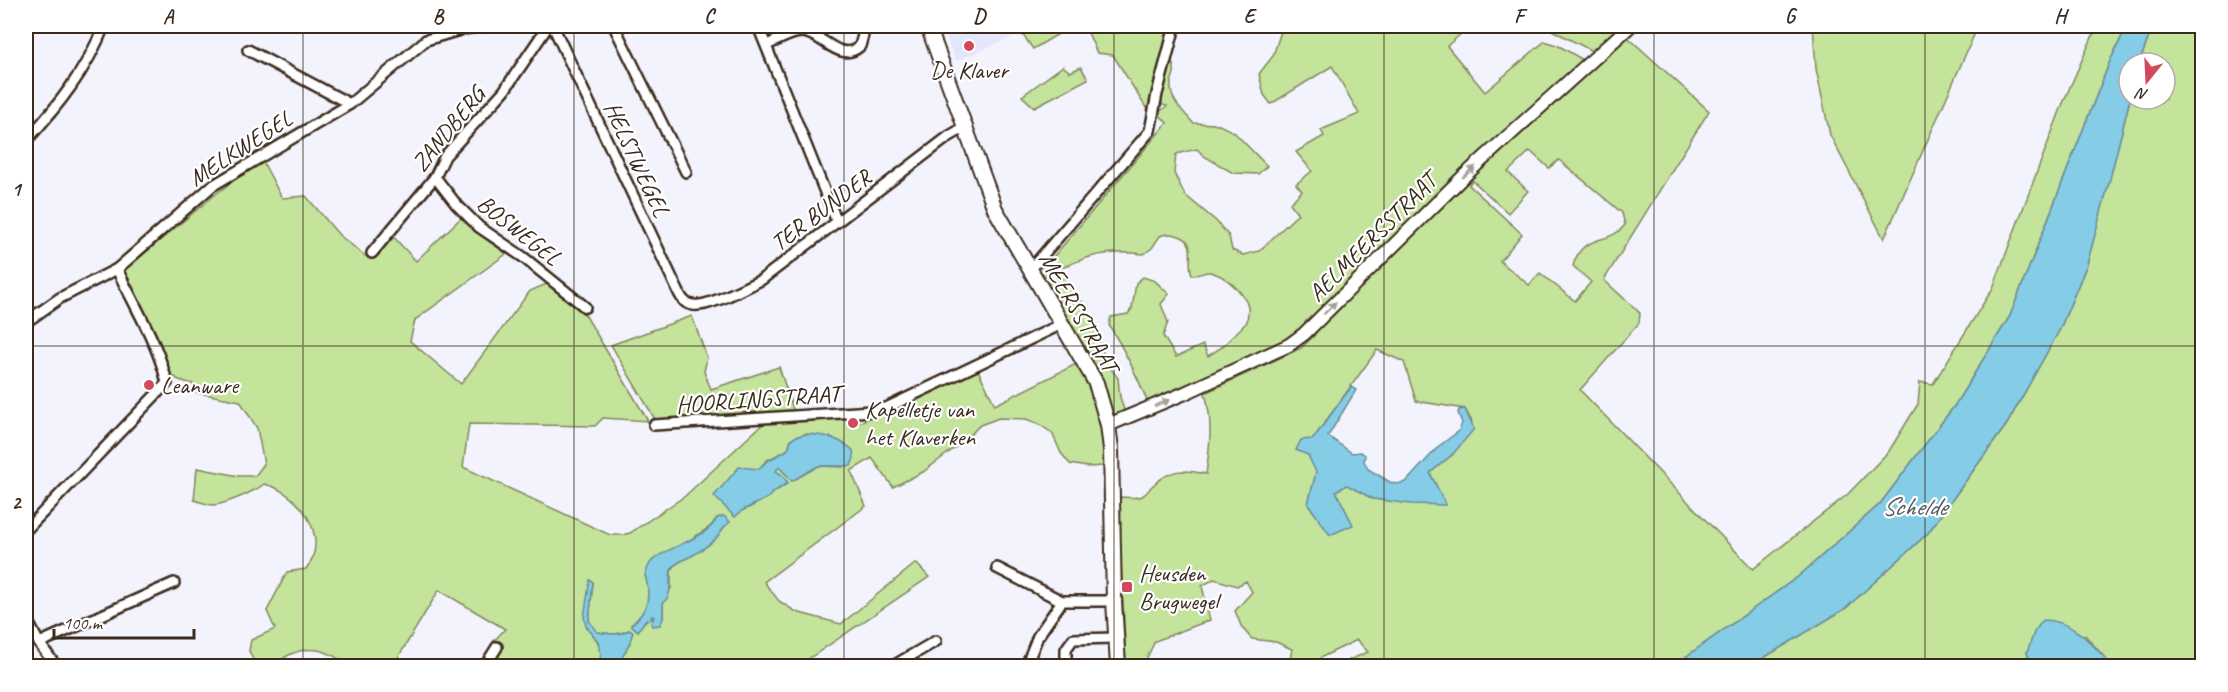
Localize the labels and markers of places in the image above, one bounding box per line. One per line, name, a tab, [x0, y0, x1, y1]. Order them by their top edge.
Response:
marker: De Klaver	[962, 39, 976, 53]
place label: De Klaver	[930, 55, 1010, 85]
place label: Leanware	[161, 370, 240, 400]
marker: Leanware	[142, 378, 156, 392]
place label: Kapelletje van het Klaverken	[865, 394, 976, 452]
marker: Kapelletje van het Klaverken	[846, 416, 860, 430]
place label: Heusden Brugwegel	[1139, 558, 1222, 616]
marker: Heusden Brugwegel	[1120, 580, 1134, 594]

